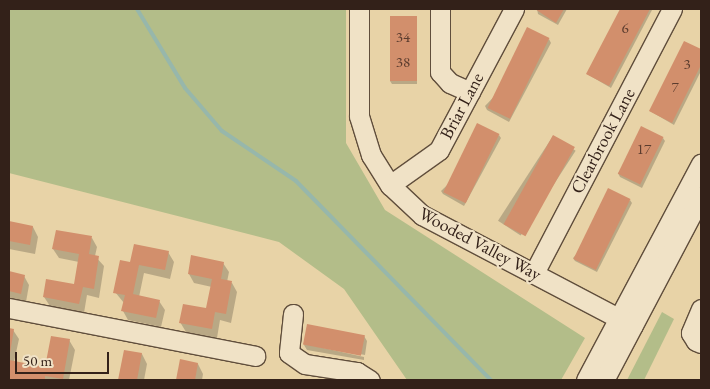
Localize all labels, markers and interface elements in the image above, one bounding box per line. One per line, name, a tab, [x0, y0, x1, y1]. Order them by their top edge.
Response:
house number: 6	[621, 19, 629, 37]
house number: 34	[396, 28, 410, 46]
house number: 38	[396, 53, 410, 71]
house number: 3	[683, 55, 691, 73]
street label: Briar Lane	[436, 69, 488, 143]
house number: 7	[671, 78, 679, 96]
street label: Clearbrook Lane	[566, 85, 640, 197]
house number: 17	[637, 140, 651, 158]
street label: Wooded Valley Way	[415, 203, 545, 285]
scale bar	[18, 342, 111, 374]
text: 50 m	[23, 351, 52, 370]

